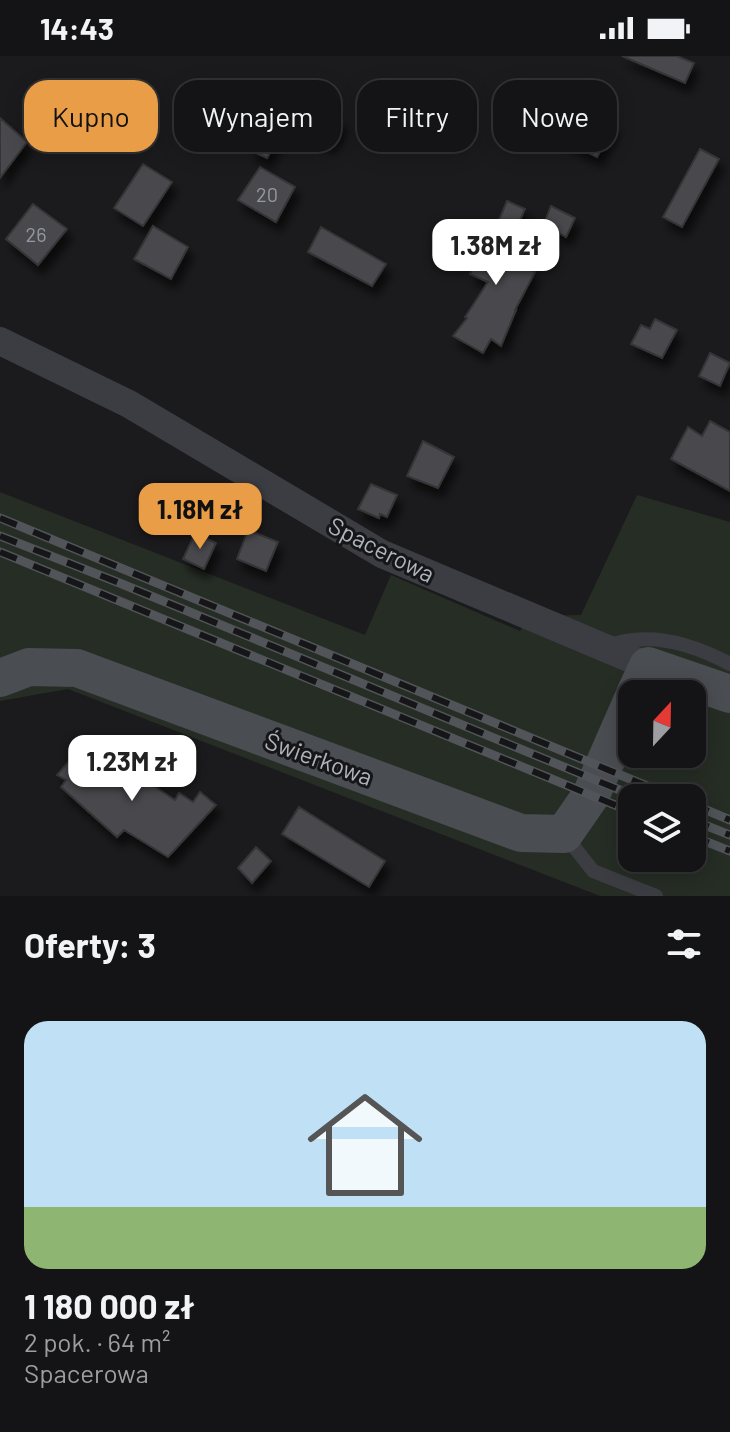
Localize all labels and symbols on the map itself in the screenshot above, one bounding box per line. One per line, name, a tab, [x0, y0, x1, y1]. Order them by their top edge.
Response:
house number: 20	[256, 182, 278, 206]
pin: 1.38M zł	[413, 219, 579, 287]
house number: 26	[25, 222, 47, 246]
pin: 1.18M zł	[117, 483, 283, 551]
street label: Spacerowa	[324, 510, 440, 588]
north arrow	[618, 680, 706, 768]
street label: Świerkowa	[261, 725, 377, 791]
pin: 1.23M zł	[49, 735, 215, 803]

